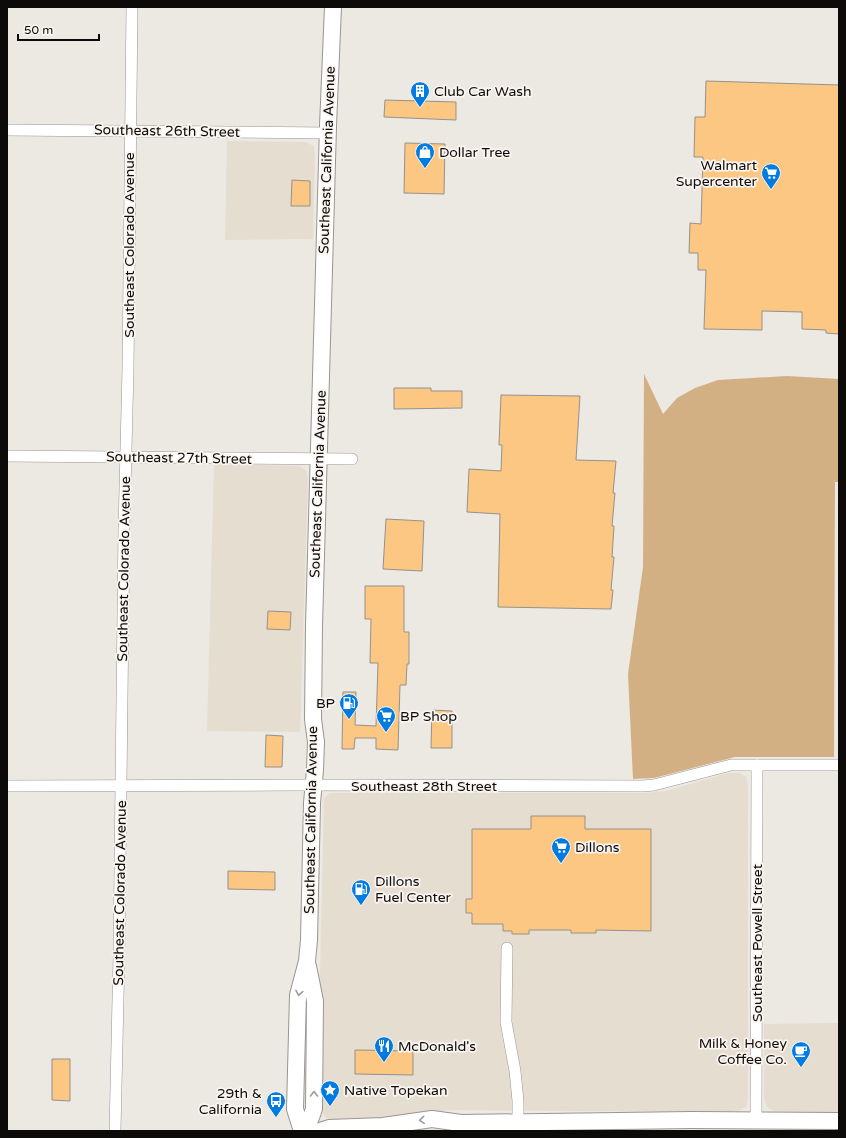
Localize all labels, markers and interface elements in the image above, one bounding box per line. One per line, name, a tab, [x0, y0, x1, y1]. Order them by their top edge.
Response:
scale bar	[18, 16, 99, 42]
text: 50 m	[24, 23, 53, 37]
street label: Southeast California Avenue	[315, 66, 339, 254]
building icon: Club Car Wash	[409, 80, 431, 108]
place label: Club Car Wash	[434, 83, 532, 100]
street label: Southeast 26th Street	[94, 121, 241, 141]
shop icon: Dollar Tree	[414, 141, 436, 169]
place label: Dollar Tree	[439, 144, 510, 161]
street label: Southeast Colorado Avenue	[121, 152, 138, 338]
place label: Walmart Supercenter	[676, 157, 758, 190]
supermarket icon: Walmart Supercenter	[760, 162, 782, 190]
street label: Southeast California Avenue	[306, 390, 330, 578]
street label: Southeast 27th Street	[106, 448, 253, 468]
street label: Southeast Colorado Avenue	[114, 476, 134, 662]
fuel station icon: BP	[338, 692, 360, 720]
place label: BP	[316, 695, 335, 712]
supermarket icon: BP Shop	[375, 705, 397, 733]
place label: BP Shop	[400, 708, 457, 725]
street label: Southeast California Avenue	[301, 726, 321, 914]
street label: Southeast 28th Street	[351, 778, 498, 795]
street label: Southeast Colorado Avenue	[110, 800, 130, 986]
supermarket icon: Dillons	[550, 836, 572, 864]
place label: Dillons	[575, 839, 620, 856]
street label: Southeast Powell Street	[749, 863, 766, 1022]
place label: Dillons Fuel Center	[375, 873, 452, 906]
fuel station icon: Dillons Fuel Center	[350, 878, 372, 906]
one-way arrow	[295, 990, 304, 996]
restaurant icon: McDonald's	[373, 1035, 395, 1063]
place label: Milk & Honey Coffee Co.	[699, 1035, 787, 1068]
place label: McDonald's	[398, 1038, 476, 1055]
cafe icon: Milk & Honey Coffee Co.	[790, 1040, 812, 1068]
place icon: Native Topekan	[319, 1079, 341, 1107]
place label: Native Topekan	[344, 1082, 447, 1099]
place label: 29th & California	[199, 1085, 262, 1118]
bus stop icon: 29th & California	[265, 1090, 287, 1118]
one-way arrow	[310, 1091, 318, 1097]
one-way arrow	[419, 1116, 425, 1125]

